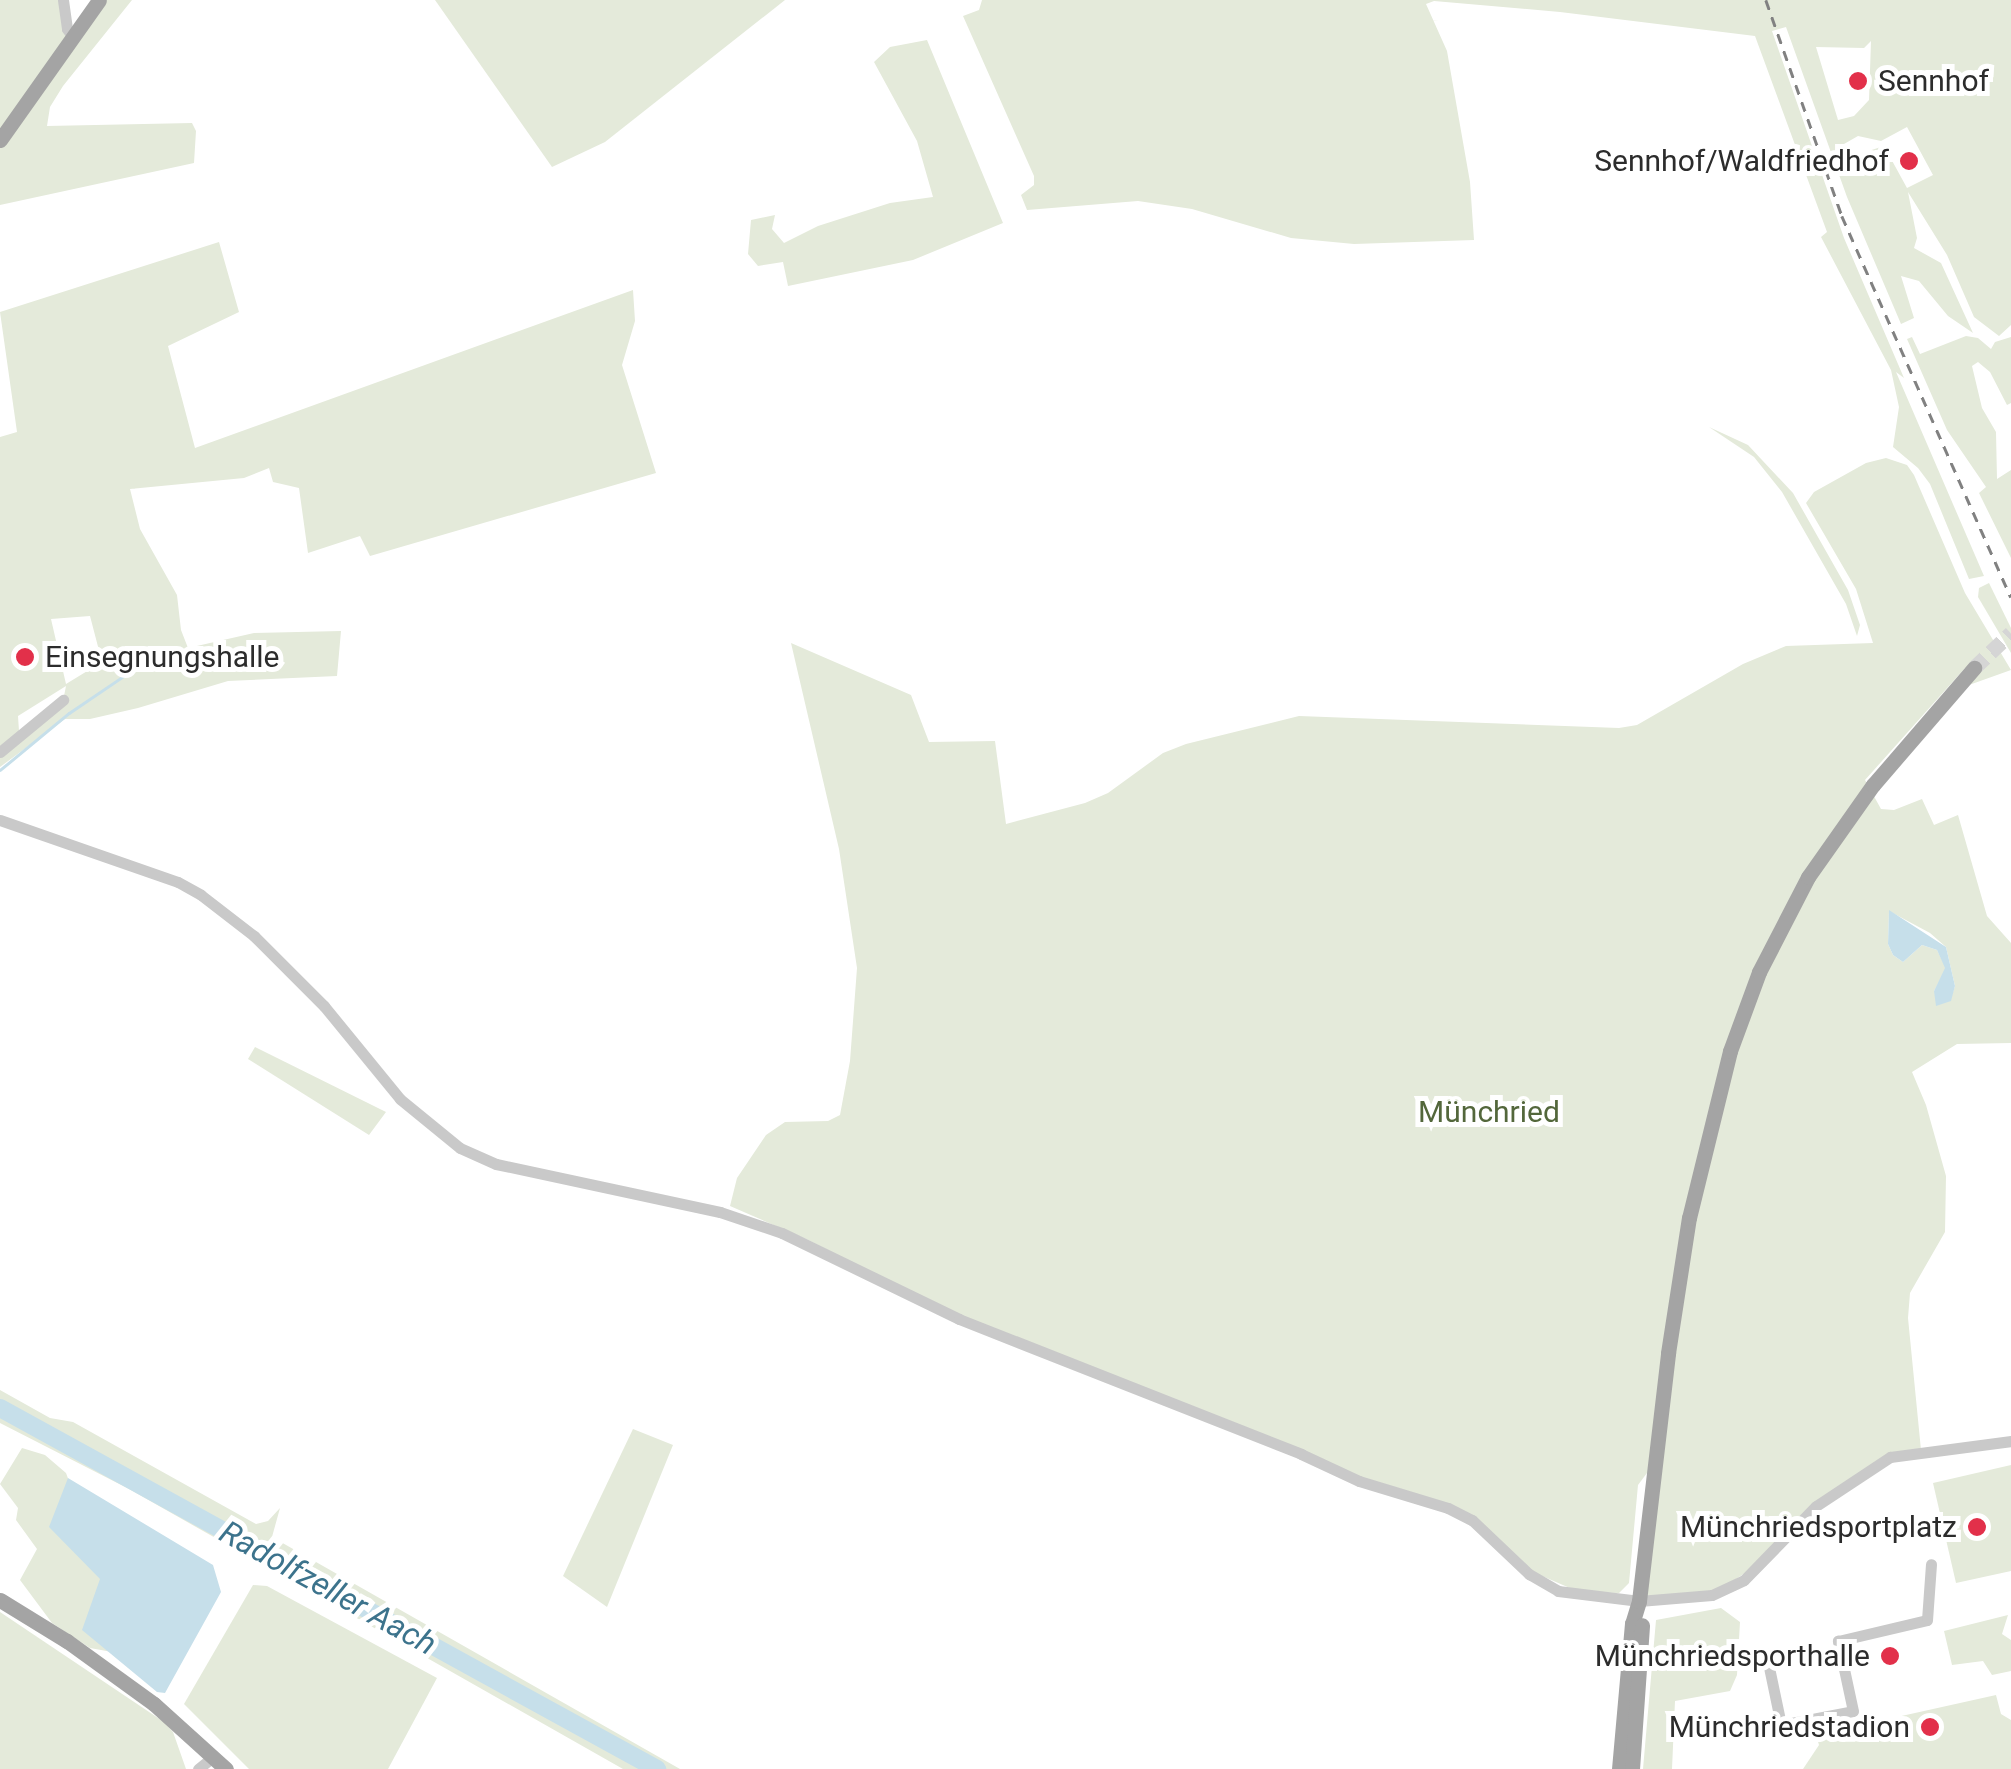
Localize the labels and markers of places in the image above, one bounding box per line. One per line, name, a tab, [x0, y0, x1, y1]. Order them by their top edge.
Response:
place label: Sennhof	[1878, 63, 1989, 99]
marker: Sennhof	[1847, 70, 1869, 92]
place label: Sennhof/Waldfriedhof	[1594, 143, 1889, 179]
marker: Sennhof/Waldfriedhof	[1898, 150, 1920, 172]
place label: Einsegnungshalle	[45, 639, 279, 675]
marker: Einsegnungshalle	[14, 646, 36, 668]
place label: Münchriedsportplatz	[1680, 1509, 1957, 1545]
marker: Münchriedsportplatz	[1966, 1516, 1988, 1538]
place label: Münchriedsporthalle	[1595, 1638, 1870, 1674]
marker: Münchriedsporthalle	[1879, 1645, 1901, 1667]
place label: Münchriedstadion	[1669, 1709, 1910, 1745]
marker: Münchriedstadion	[1919, 1716, 1941, 1738]

